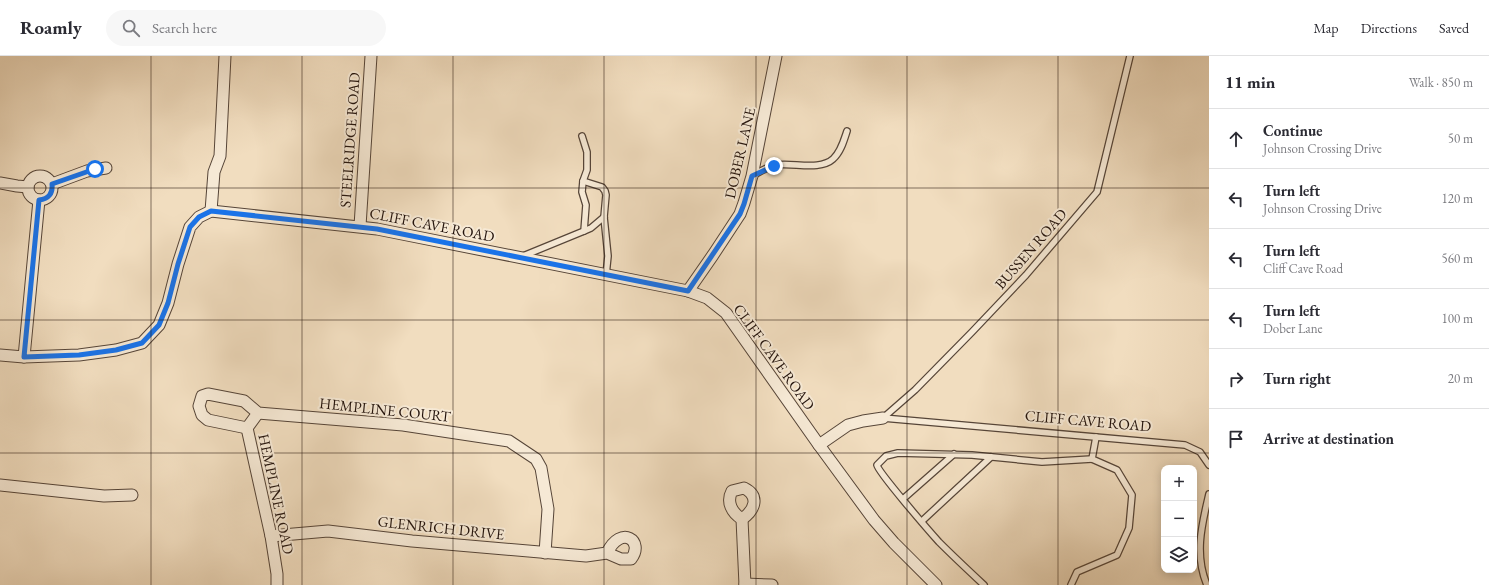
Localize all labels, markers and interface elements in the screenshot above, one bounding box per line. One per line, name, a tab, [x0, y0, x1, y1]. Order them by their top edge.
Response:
search box	[106, 10, 386, 46]
text: Roamly	[20, 15, 82, 40]
icon: search	[120, 17, 142, 39]
text: Search here	[152, 18, 217, 37]
text: Map	[1313, 19, 1339, 37]
text: Directions	[1361, 19, 1417, 37]
text: Saved	[1439, 19, 1469, 37]
text: 11 min	[1225, 71, 1275, 93]
street label: STEELRIDGE ROAD	[335, 72, 364, 208]
text: Walk · 850 m	[1409, 74, 1473, 91]
street label: DOBER LANE	[720, 105, 759, 200]
text: Continue	[1263, 121, 1323, 140]
icon: ahead	[1225, 128, 1247, 150]
text: 50 m	[1448, 130, 1473, 147]
text: Johnson Crossing Drive	[1263, 140, 1382, 157]
route end	[765, 157, 783, 175]
route start	[86, 160, 104, 178]
text: Turn left	[1263, 181, 1320, 200]
icon: left	[1225, 188, 1247, 210]
text: 120 m	[1442, 190, 1473, 207]
text: Johnson Crossing Drive	[1263, 200, 1382, 217]
street label: CLIFF CAVE ROAD	[368, 203, 496, 246]
street label: BUSSEN ROAD	[990, 204, 1071, 293]
text: Turn left	[1263, 241, 1320, 260]
icon: left	[1225, 248, 1247, 270]
text: 560 m	[1442, 250, 1473, 267]
text: Cliff Cave Road	[1263, 260, 1343, 277]
street label: CLIFF CAVE ROAD	[729, 300, 819, 414]
text: Turn left	[1263, 301, 1320, 320]
icon: left	[1225, 308, 1247, 330]
text: 100 m	[1442, 310, 1473, 327]
text: Dober Lane	[1263, 320, 1323, 337]
icon: right	[1225, 368, 1247, 390]
text: Turn right	[1263, 369, 1331, 388]
text: 20 m	[1448, 370, 1473, 387]
street label: HEMPLINE COURT	[318, 393, 453, 426]
street label: CLIFF CAVE ROAD	[1024, 406, 1152, 435]
icon: arrive	[1225, 428, 1247, 450]
text: Arrive at destination	[1263, 429, 1394, 448]
street label: HEMPLINE ROAD	[254, 432, 299, 556]
map controls	[1161, 465, 1197, 573]
button: +	[1161, 465, 1197, 501]
button: −	[1161, 501, 1197, 537]
street label: GLENRICH DRIVE	[377, 511, 506, 544]
button: layers	[1161, 537, 1197, 573]

